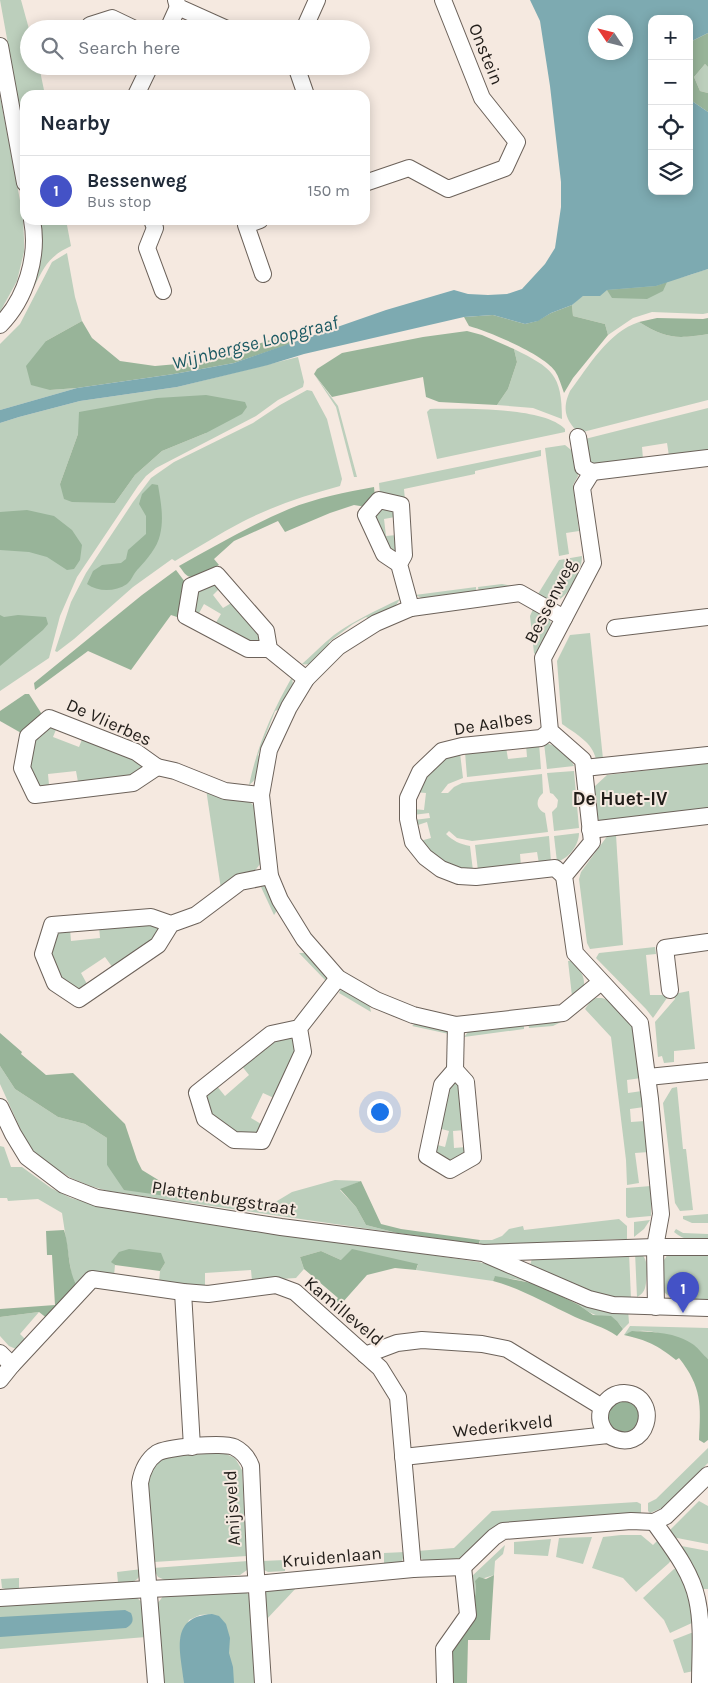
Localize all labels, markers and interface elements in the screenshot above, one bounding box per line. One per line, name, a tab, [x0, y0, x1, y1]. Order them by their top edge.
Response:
north arrow	[588, 15, 633, 60]
map controls	[648, 15, 693, 195]
button: +	[648, 15, 693, 60]
search box	[20, 20, 370, 75]
street label: Onstein	[464, 20, 508, 88]
icon: search	[38, 34, 66, 62]
text: Search here	[78, 37, 180, 59]
button: −	[648, 60, 693, 105]
button: locate	[648, 105, 693, 150]
text: Nearby	[40, 111, 110, 135]
button: layers	[648, 150, 693, 195]
text: Bessenweg	[87, 170, 187, 192]
text: 1	[53, 181, 59, 200]
text: 150 m	[307, 181, 350, 200]
text: Bus stop	[87, 192, 151, 211]
water label: Wijnbergse Loopgraaf	[170, 311, 342, 374]
street label: Bessenweg	[519, 555, 581, 647]
street label: De Vlierbes	[63, 693, 155, 751]
street label: De Aalbes	[452, 706, 534, 740]
district label: De Huet-IV	[572, 788, 668, 810]
your location	[367, 1099, 393, 1125]
street label: Plattenburgstraat	[150, 1176, 298, 1220]
street label: Kamilleveld	[300, 1272, 388, 1350]
pin: 1	[667, 1272, 699, 1313]
street label: Wederikveld	[452, 1410, 554, 1442]
street label: Anijsveld	[219, 1470, 245, 1546]
street label: Kruidenlaan	[281, 1542, 383, 1572]

